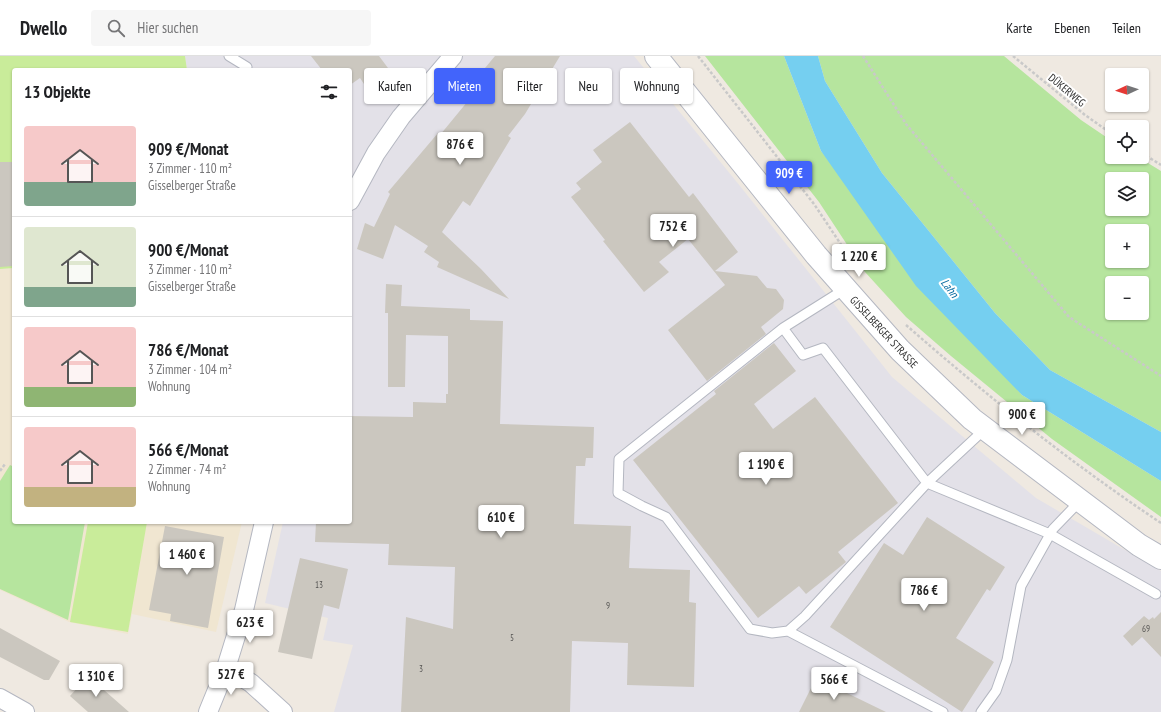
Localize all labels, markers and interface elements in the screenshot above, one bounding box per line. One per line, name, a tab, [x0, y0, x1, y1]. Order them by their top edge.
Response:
search box	[91, 10, 371, 46]
text: Dwello	[20, 16, 67, 40]
icon: search	[105, 17, 127, 39]
text: Hier suchen	[137, 18, 198, 37]
text: Karte	[1006, 19, 1032, 37]
text: Ebenen	[1054, 19, 1090, 37]
text: Teilen	[1112, 19, 1141, 37]
chip: Kaufen	[364, 68, 426, 104]
chip: Mieten	[434, 68, 495, 104]
chip: Filter	[503, 68, 557, 104]
chip: Neu	[565, 68, 612, 104]
chip: Wohnung	[620, 68, 693, 104]
north arrow	[1105, 68, 1149, 112]
map controls	[1105, 68, 1149, 320]
street label: DÜKERWEG	[1046, 70, 1088, 110]
text: 13 Objekte	[24, 81, 91, 103]
icon: filters	[318, 81, 340, 103]
button: locate	[1105, 120, 1149, 164]
pin: 876 €	[432, 132, 488, 166]
text: 876 €	[446, 136, 474, 153]
text: 909 €/Monat	[148, 138, 228, 160]
icon: home	[56, 142, 104, 190]
text: 3 Zimmer · 110 m²	[148, 160, 232, 177]
pin: 909 €	[761, 161, 817, 195]
text: 909 €	[775, 165, 803, 182]
button: layers	[1105, 172, 1149, 216]
text: Gisselberger Straße	[148, 177, 236, 194]
pin: 752 €	[645, 214, 701, 248]
text: 752 €	[659, 218, 687, 235]
button: +	[1105, 224, 1149, 268]
text: 900 €/Monat	[148, 239, 228, 261]
icon: home	[56, 243, 104, 291]
pin: 1 220 €	[822, 244, 896, 278]
text: 1 220 €	[841, 248, 877, 265]
text: 3 Zimmer · 110 m²	[148, 261, 232, 278]
water label: Lahn	[938, 275, 962, 301]
button: −	[1105, 276, 1149, 320]
text: Gisselberger Straße	[148, 278, 236, 295]
street label: GISSELBERGER STRASSE	[847, 293, 921, 371]
text: 786 €/Monat	[148, 339, 228, 361]
icon: home	[56, 343, 104, 391]
text: 3 Zimmer · 104 m²	[148, 361, 232, 378]
text: Wohnung	[148, 378, 190, 395]
pin: 900 €	[994, 402, 1050, 436]
text: 900 €	[1008, 406, 1036, 423]
text: 566 €/Monat	[148, 439, 228, 461]
icon: home	[56, 443, 104, 491]
pin: 1 190 €	[729, 452, 803, 486]
text: 1 190 €	[748, 456, 784, 473]
text: 2 Zimmer · 74 m²	[148, 461, 226, 478]
text: Wohnung	[148, 478, 190, 495]
pin: 610 €	[473, 505, 529, 539]
text: 610 €	[487, 509, 515, 526]
pin: 1 460 €	[150, 542, 224, 576]
text: 1 460 €	[169, 546, 205, 563]
pin: 786 €	[896, 578, 952, 612]
house number: 13	[315, 579, 323, 590]
text: 786 €	[910, 582, 938, 599]
house number: 9	[606, 600, 610, 611]
pin: 623 €	[222, 610, 278, 644]
text: 623 €	[236, 614, 264, 631]
house number: 69	[1142, 623, 1150, 634]
house number: 5	[510, 632, 514, 643]
pin: 527 €	[203, 662, 259, 696]
house number: 3	[419, 663, 423, 674]
pin: 1 310 €	[59, 664, 133, 698]
text: 527 €	[218, 666, 244, 683]
pin: 566 €	[806, 667, 862, 701]
text: 1 310 €	[78, 668, 114, 685]
text: 566 €	[820, 671, 848, 688]

